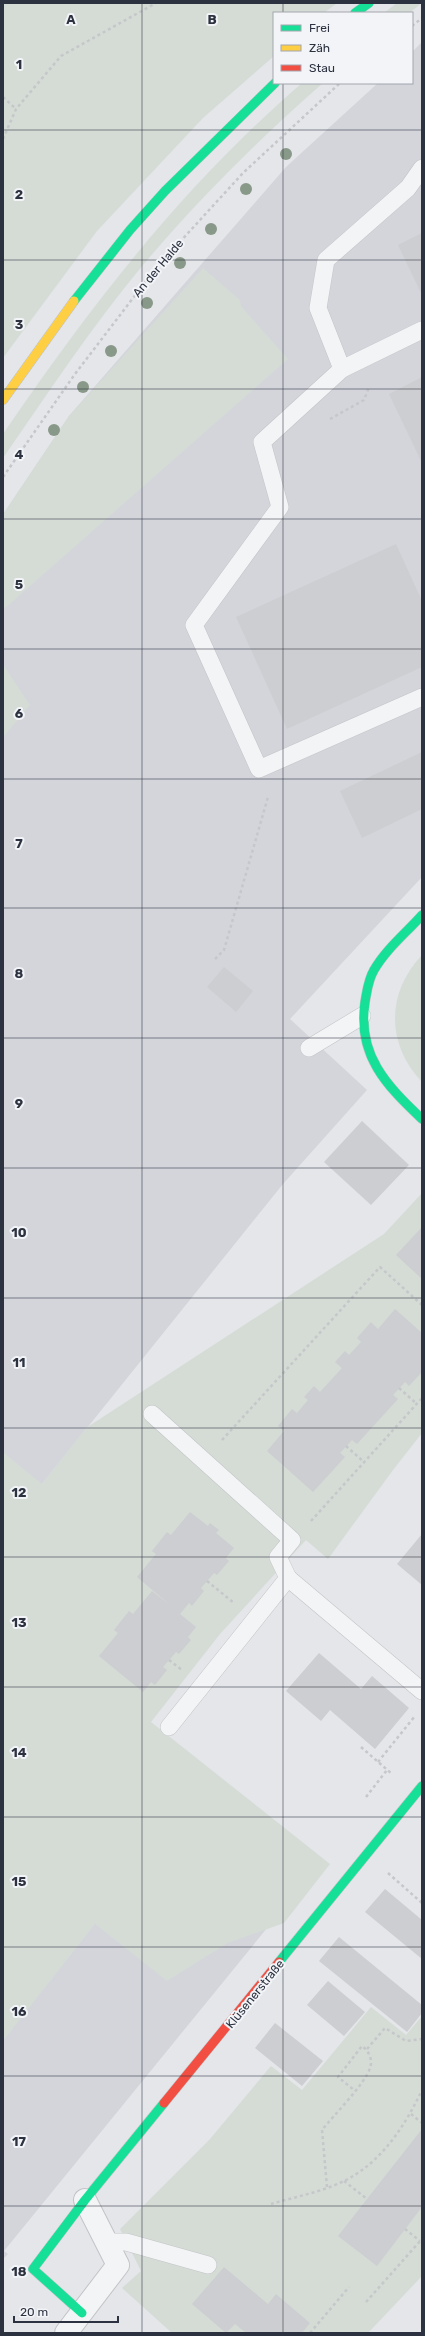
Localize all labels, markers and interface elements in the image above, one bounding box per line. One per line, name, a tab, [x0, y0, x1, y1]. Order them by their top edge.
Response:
text: A	[66, 12, 76, 27]
text: B	[207, 12, 217, 27]
legend	[273, 12, 413, 84]
text: Frei	[309, 21, 330, 35]
text: Zäh	[309, 41, 330, 55]
text: 1	[16, 57, 22, 72]
text: Stau	[309, 61, 335, 75]
text: 2	[15, 187, 23, 202]
street label: An der Halde	[130, 236, 186, 300]
text: 3	[15, 317, 24, 332]
text: 4	[15, 447, 24, 462]
text: 5	[15, 577, 23, 592]
text: 6	[15, 706, 24, 721]
text: 7	[15, 836, 23, 851]
text: 8	[15, 966, 24, 981]
text: 9	[15, 1096, 23, 1111]
text: 10	[11, 1225, 27, 1240]
text: 11	[13, 1355, 25, 1370]
text: 12	[12, 1485, 26, 1500]
text: 13	[11, 1615, 27, 1630]
text: 14	[11, 1745, 27, 1760]
text: 15	[12, 1874, 26, 1889]
street label: Klüsenerstraße	[223, 1957, 287, 2031]
text: 16	[12, 2004, 27, 2019]
text: 17	[12, 2134, 27, 2149]
text: 18	[11, 2264, 27, 2279]
scale bar	[14, 2298, 118, 2324]
text: 20 m	[20, 2305, 48, 2319]

